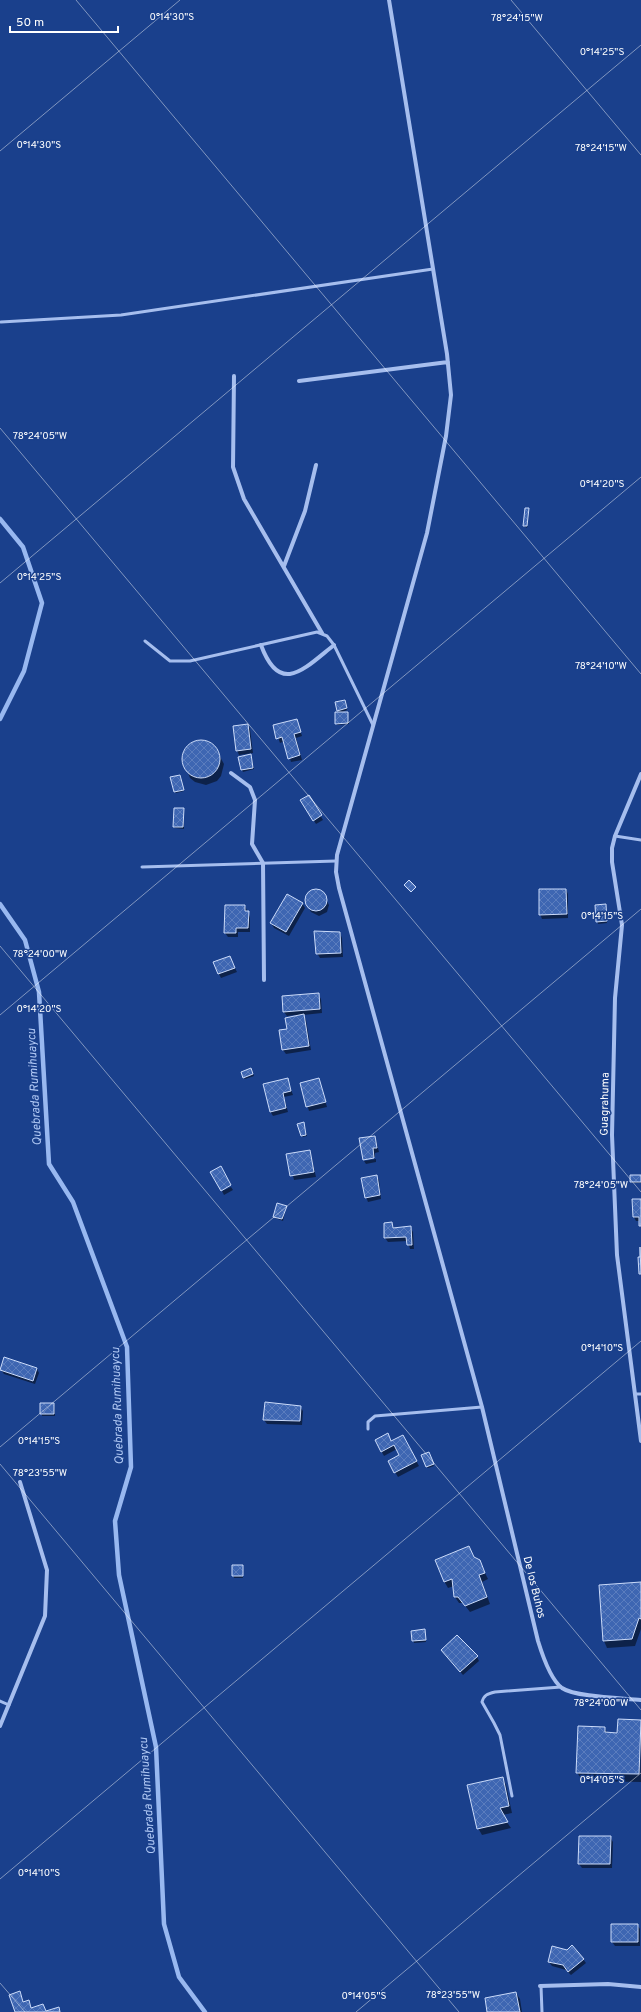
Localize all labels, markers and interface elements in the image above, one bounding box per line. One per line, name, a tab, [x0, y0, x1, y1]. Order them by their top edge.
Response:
scale bar	[10, 8, 118, 34]
text: 0°14'30"S	[150, 11, 194, 24]
text: 78°24'15"W	[491, 12, 543, 25]
text: 50 m	[16, 15, 44, 31]
text: 0°14'25"S	[580, 46, 624, 59]
text: 0°14'30"S	[17, 139, 61, 152]
text: 78°24'15"W	[575, 142, 627, 155]
text: 78°24'05"W	[13, 430, 67, 443]
text: 0°14'20"S	[580, 478, 624, 491]
text: 0°14'25"S	[17, 571, 61, 584]
text: 78°24'10"W	[575, 660, 627, 673]
text: 0°14'15"S	[581, 910, 623, 923]
text: 78°24'00"W	[13, 948, 67, 961]
text: 0°14'20"S	[17, 1003, 61, 1016]
water label: Quebrada Rumihuaycu	[24, 1027, 46, 1146]
street label: Guagrahuma	[597, 1072, 613, 1136]
text: 78°24'05"W	[574, 1179, 628, 1192]
text: 0°14'10"S	[581, 1342, 623, 1355]
water label: Quebrada Rumihuaycu	[108, 1347, 128, 1465]
text: 0°14'15"S	[18, 1435, 60, 1448]
text: 78°23'55"W	[13, 1467, 67, 1480]
street label: De los Buhos	[520, 1555, 549, 1620]
text: 78°24'00"W	[574, 1697, 628, 1710]
water label: Quebrada Rumihuaycu	[136, 1736, 160, 1855]
text: 0°14'05"S	[579, 1774, 625, 1787]
text: 0°14'10"S	[18, 1867, 60, 1880]
text: 78°23'55"W	[426, 1989, 480, 2002]
text: 0°14'05"S	[341, 1990, 387, 2003]

